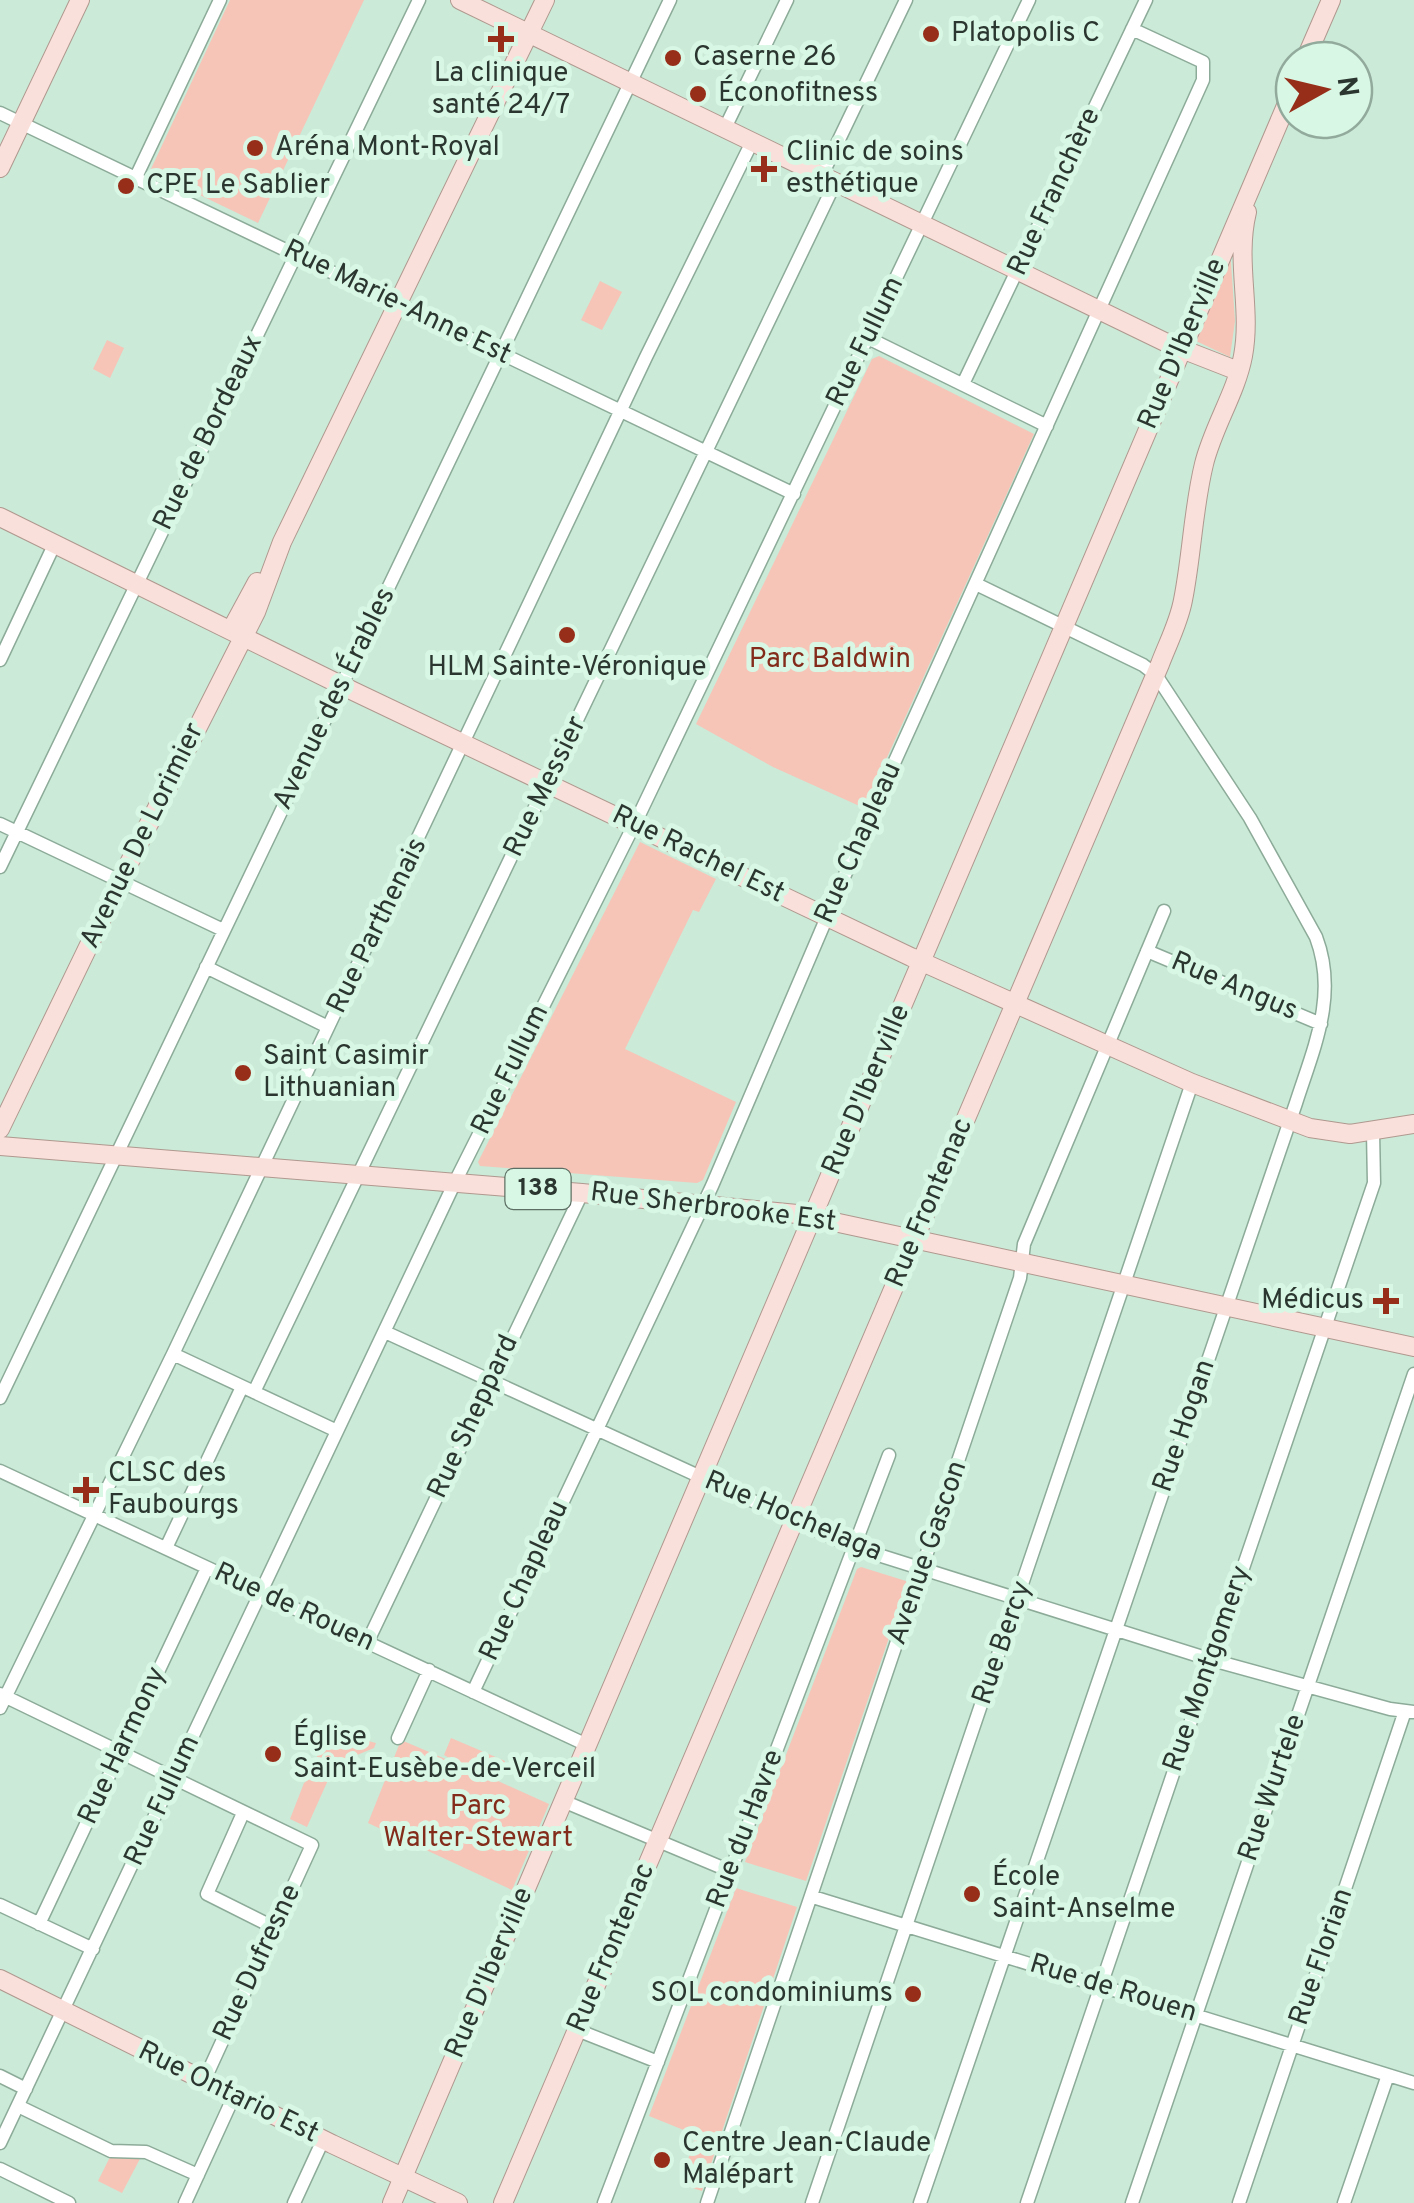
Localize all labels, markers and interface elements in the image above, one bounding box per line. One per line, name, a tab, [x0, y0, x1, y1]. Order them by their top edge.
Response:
place label: Platopolis C	[951, 16, 1100, 52]
marker: Platopolis C	[920, 23, 942, 45]
marker: La clinique santé 24/7	[488, 26, 514, 52]
place label: Caserne 26	[693, 40, 836, 76]
north arrow	[1274, 40, 1374, 140]
marker: Caserne 26	[662, 47, 684, 69]
place label: La clinique santé 24/7	[432, 56, 570, 124]
place label: Éconofitness	[718, 74, 878, 112]
text: N	[1327, 74, 1365, 99]
marker: Éconofitness	[687, 83, 709, 105]
street label: Rue Franchère	[1000, 102, 1110, 282]
place label: Aréna Mont-Royal	[275, 130, 500, 166]
place label: Clinic de soins esthétique	[786, 135, 964, 203]
marker: Aréna Mont-Royal	[244, 137, 266, 159]
marker: Clinic de soins esthétique	[751, 156, 777, 182]
place label: CPE Le Sablier	[146, 168, 330, 204]
marker: CPE Le Sablier	[115, 175, 137, 197]
street label: Rue Marie-Anne Est	[277, 232, 517, 374]
street label: Rue D'Iberville	[1131, 253, 1235, 435]
street label: Rue Fullum	[819, 271, 913, 413]
street label: Rue de Bordeaux	[146, 329, 272, 537]
street label: Avenue des Érables	[264, 581, 404, 816]
marker: HLM Sainte-Véronique	[556, 624, 578, 646]
park label: Parc Baldwin	[749, 642, 911, 678]
place label: HLM Sainte-Véronique	[427, 650, 707, 686]
street label: Rue Messier	[496, 711, 596, 863]
street label: Avenue De Lorimier	[73, 717, 213, 955]
street label: Rue Chapleau	[807, 757, 911, 929]
street label: Rue Rachel Est	[606, 798, 790, 912]
street label: Rue Parthenais	[320, 832, 436, 1020]
street label: Rue Angus	[1165, 944, 1303, 1030]
street label: Rue Fullum	[464, 999, 558, 1141]
street label: Rue D'Iberville	[815, 999, 919, 1181]
place label: Saint Casimir Lithuanian	[263, 1039, 429, 1107]
marker: Saint Casimir Lithuanian	[232, 1062, 254, 1084]
street label: Rue Frontenac	[878, 1113, 982, 1293]
road number: 138	[506, 1169, 570, 1209]
street label: Rue Sherbrooke Est	[588, 1175, 838, 1241]
place label: Médicus	[1261, 1283, 1364, 1319]
marker: Médicus	[1373, 1288, 1399, 1314]
street label: Rue Sheppard	[420, 1329, 528, 1505]
street label: Rue Hogan	[1146, 1355, 1224, 1497]
place label: CLSC des Faubourgs	[108, 1456, 239, 1524]
street label: Avenue Gascon	[880, 1456, 976, 1650]
street label: Rue Hochelaga	[699, 1463, 887, 1571]
marker: CLSC des Faubourgs	[73, 1477, 99, 1503]
street label: Rue Chapleau	[472, 1495, 578, 1667]
street label: Rue de Rouen	[208, 1555, 380, 1661]
street label: Rue Montgomery	[1156, 1561, 1260, 1777]
street label: Rue Bercy	[965, 1576, 1041, 1710]
street label: Rue Harmony	[71, 1661, 175, 1831]
street label: Rue Wurtele	[1231, 1710, 1315, 1866]
place label: Église Saint-Eusèbe-de-Verceil	[293, 1718, 596, 1788]
street label: Rue Fullum	[117, 1730, 209, 1872]
marker: Église Saint-Eusèbe-de-Verceil	[262, 1743, 284, 1765]
street label: Rue du Havre	[699, 1745, 793, 1913]
park label: Parc Walter-Stewart	[383, 1789, 573, 1857]
street label: Rue Frontenac	[560, 1858, 664, 2038]
place label: École Saint-Anselme	[992, 1858, 1175, 1928]
street label: Rue Dufresne	[206, 1879, 310, 2047]
street label: Rue D'Iberville	[438, 1882, 542, 2064]
marker: École Saint-Anselme	[961, 1883, 983, 1905]
street label: Rue Florian	[1282, 1884, 1362, 2030]
street label: Rue de Rouen	[1025, 1946, 1201, 2032]
place label: SOL condominiums	[651, 1976, 893, 2012]
marker: SOL condominiums	[902, 1983, 924, 2005]
street label: Rue Ontario Est	[132, 2034, 324, 2152]
place label: Centre Jean-Claude Malépart	[682, 2126, 931, 2194]
marker: Centre Jean-Claude Malépart	[651, 2149, 673, 2171]

